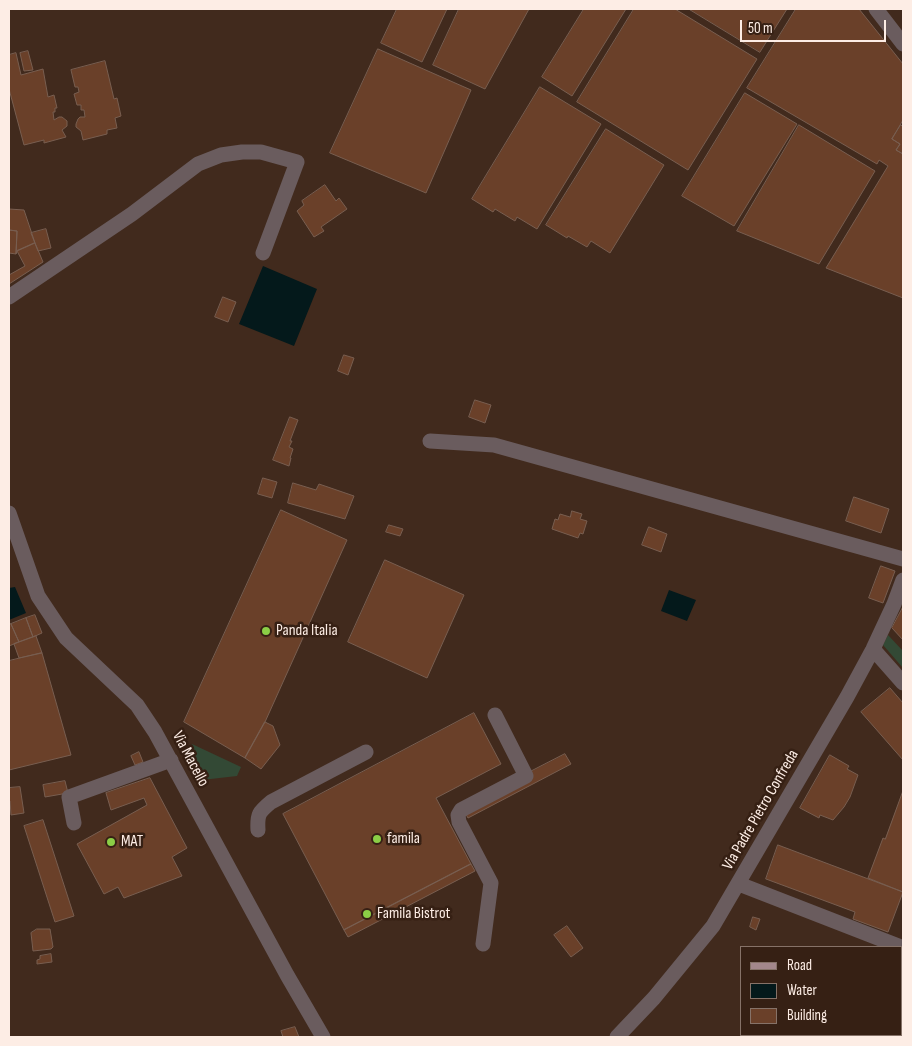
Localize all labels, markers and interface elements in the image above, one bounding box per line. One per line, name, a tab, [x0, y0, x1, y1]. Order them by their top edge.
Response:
scale bar	[742, 10, 888, 42]
text: 50 m	[748, 19, 773, 38]
place label: Panda Italia	[276, 621, 338, 641]
marker: Panda Italia	[260, 625, 272, 637]
street label: Via Macello	[167, 728, 213, 790]
street label: Via Padre Pietro Confreda	[719, 747, 803, 873]
place label: famila	[387, 829, 420, 849]
place label: MAT	[121, 832, 143, 852]
marker: famila	[371, 833, 383, 845]
marker: MAT	[105, 836, 117, 848]
place label: Famila Bistrot	[377, 904, 450, 924]
marker: Famila Bistrot	[361, 908, 373, 920]
legend	[740, 946, 902, 1036]
text: Road	[787, 956, 812, 975]
text: Water	[787, 981, 817, 1000]
text: Building	[787, 1006, 827, 1025]

